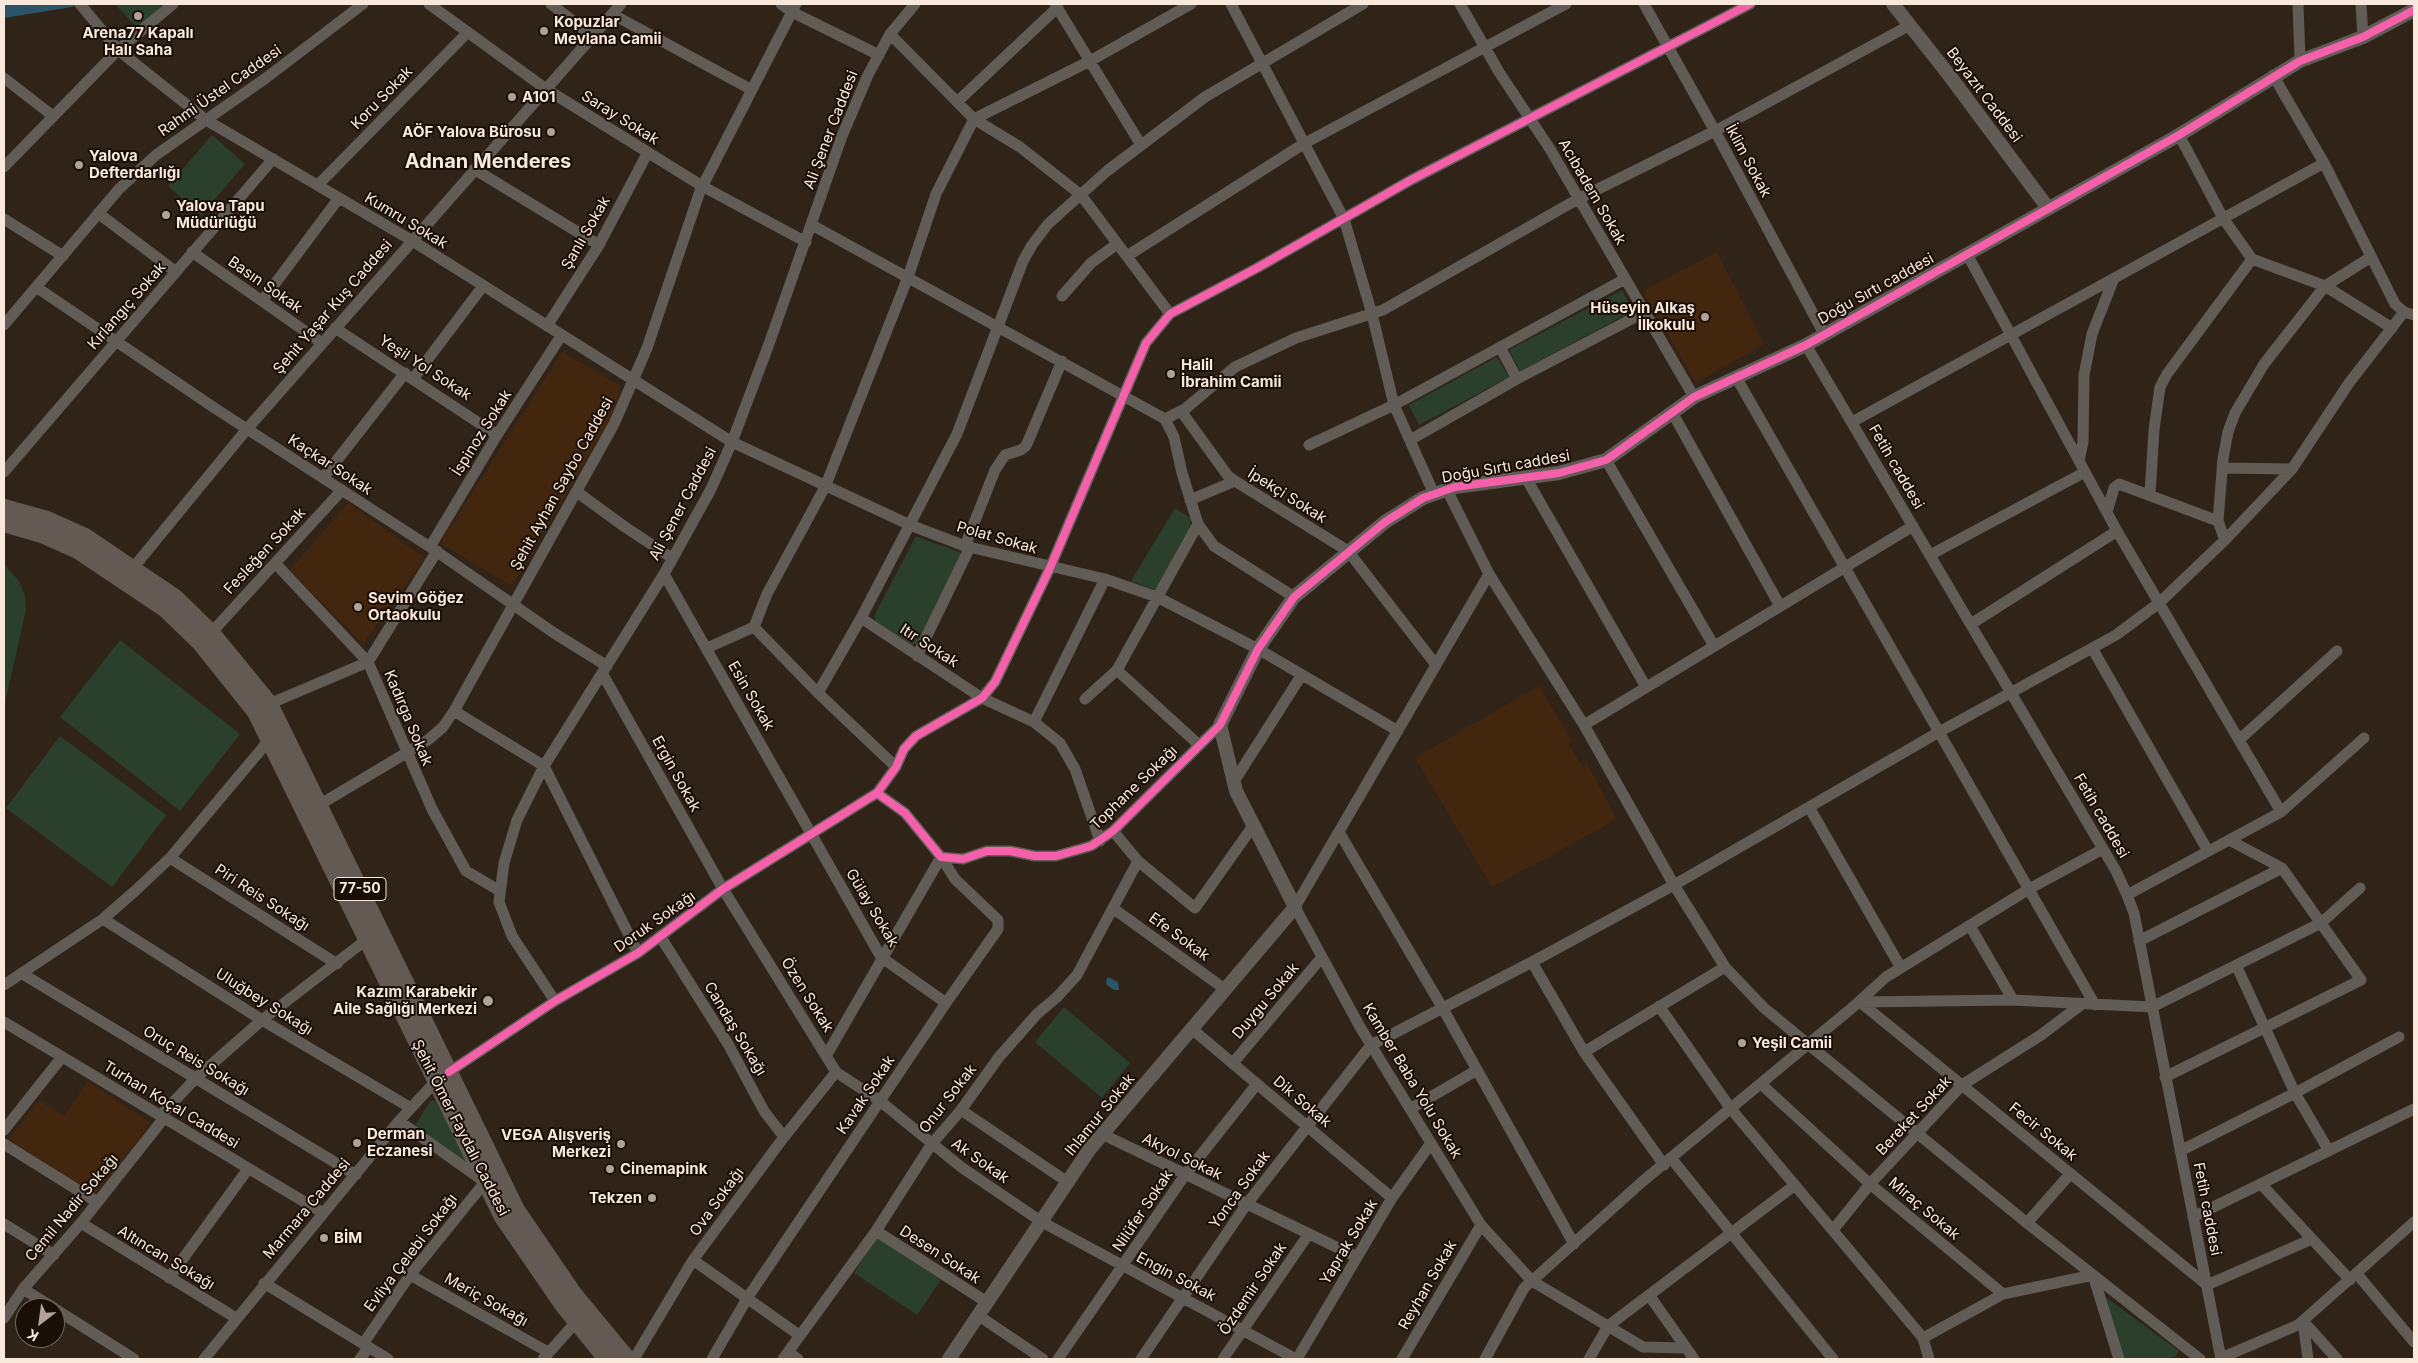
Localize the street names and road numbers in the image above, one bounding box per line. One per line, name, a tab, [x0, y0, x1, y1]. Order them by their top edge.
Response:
street label: Rahmi Üstel Caddesi	[155, 42, 285, 140]
street label: Beyazıt Caddesi	[1942, 44, 2026, 146]
street label: Koru Sokak	[347, 63, 417, 133]
street label: Ali Şener Caddesi	[800, 68, 862, 192]
street label: Saray Sokak	[578, 87, 662, 149]
street label: İklim Sokak	[1721, 121, 1775, 201]
street label: Acıbadem Sokak	[1554, 136, 1630, 248]
street label: Kumru Sokak	[361, 189, 451, 253]
street label: Şanlı Sokak	[558, 193, 614, 273]
street label: Şehit Yaşar Kuş Caddesi	[270, 236, 396, 378]
street label: Doğu Sırtı caddesi	[1815, 250, 1937, 328]
street label: Basın Sokak	[224, 253, 306, 317]
street label: Kırlangıç Sokak	[84, 259, 170, 353]
street label: Yeşil Yol Sokak	[375, 331, 475, 405]
street label: İspinoz Sokak	[448, 387, 516, 479]
street label: Şehit Ayhan Saybo Caddesi	[507, 394, 617, 574]
street label: Fetih caddesi	[1865, 422, 1927, 512]
street label: Kaçkar Sokak	[284, 431, 376, 499]
street label: Ali Şener Caddesi	[646, 444, 720, 564]
street label: Doğu Sırtı caddesi	[1441, 447, 1571, 487]
street label: İpekçi Sokak	[1244, 465, 1330, 527]
street label: Fesleğen Sokak	[220, 504, 310, 598]
street label: Polat Sokak	[955, 518, 1039, 558]
street label: Itır Sokak	[896, 620, 962, 672]
street label: Esin Sokak	[724, 658, 778, 734]
street label: Kadırga Sokak	[380, 668, 436, 768]
street label: Ergin Sokak	[648, 733, 704, 815]
street label: Tophane Sokağı	[1087, 742, 1181, 834]
street label: Fetih caddesi	[2070, 771, 2132, 861]
street label: Piri Reis Sokağı	[211, 861, 313, 935]
street label: Gülay Sokak	[842, 866, 902, 950]
road number: 77-50	[334, 878, 386, 901]
street label: Doruk Sokağı	[611, 887, 699, 957]
street label: Efe Sokak	[1145, 909, 1213, 965]
street label: Özen Sokak	[777, 954, 837, 1036]
street label: Duygu Sokak	[1229, 959, 1303, 1043]
street label: Uluğbey Sokağı	[212, 965, 316, 1039]
street label: Candaş Sokağı	[700, 979, 770, 1079]
street label: Kamber Baba Yolu Sokak	[1358, 1000, 1466, 1162]
street label: Oruç Reis Sokağı	[140, 1022, 252, 1100]
street label: Şehit Ömer Faydalı Caddesi	[408, 1037, 512, 1219]
street label: Kavak Sokak	[833, 1052, 899, 1138]
street label: Turhan Koçal Caddesi	[100, 1057, 242, 1153]
street label: Onur Sokak	[915, 1061, 981, 1137]
street label: Ihlamur Sokak	[1061, 1070, 1139, 1160]
street label: Dik Sokak	[1269, 1072, 1335, 1132]
street label: Bereket Sokak	[1873, 1073, 1955, 1159]
street label: Fecir Sokak	[2005, 1099, 2081, 1165]
street label: Akyol Sokak	[1139, 1130, 1225, 1184]
street label: Ak Sokak	[948, 1135, 1012, 1187]
street label: Yonca Sokak	[1206, 1148, 1274, 1232]
street label: Cemil Nadir Sokağı	[22, 1151, 122, 1265]
street label: Marmara Caddesi	[260, 1155, 354, 1263]
street label: Fetih caddesi	[2189, 1161, 2225, 1257]
street label: Ova Sokağı	[686, 1164, 748, 1240]
street label: Nilüfer Sokak	[1109, 1167, 1177, 1255]
street label: Miraç Sokak	[1885, 1174, 1963, 1244]
street label: Evliya Çelebi Sokağı	[361, 1190, 461, 1316]
street label: Yaprak Sokak	[1316, 1196, 1382, 1288]
street label: Altıncan Sokağı	[114, 1222, 218, 1294]
street label: Desen Sokak	[896, 1222, 984, 1288]
street label: Reyhan Sokak	[1395, 1237, 1461, 1333]
street label: Özdemir Sokak	[1215, 1239, 1291, 1339]
street label: Engin Sokak	[1133, 1249, 1219, 1305]
street label: Meriç Sokağı	[441, 1270, 531, 1330]

